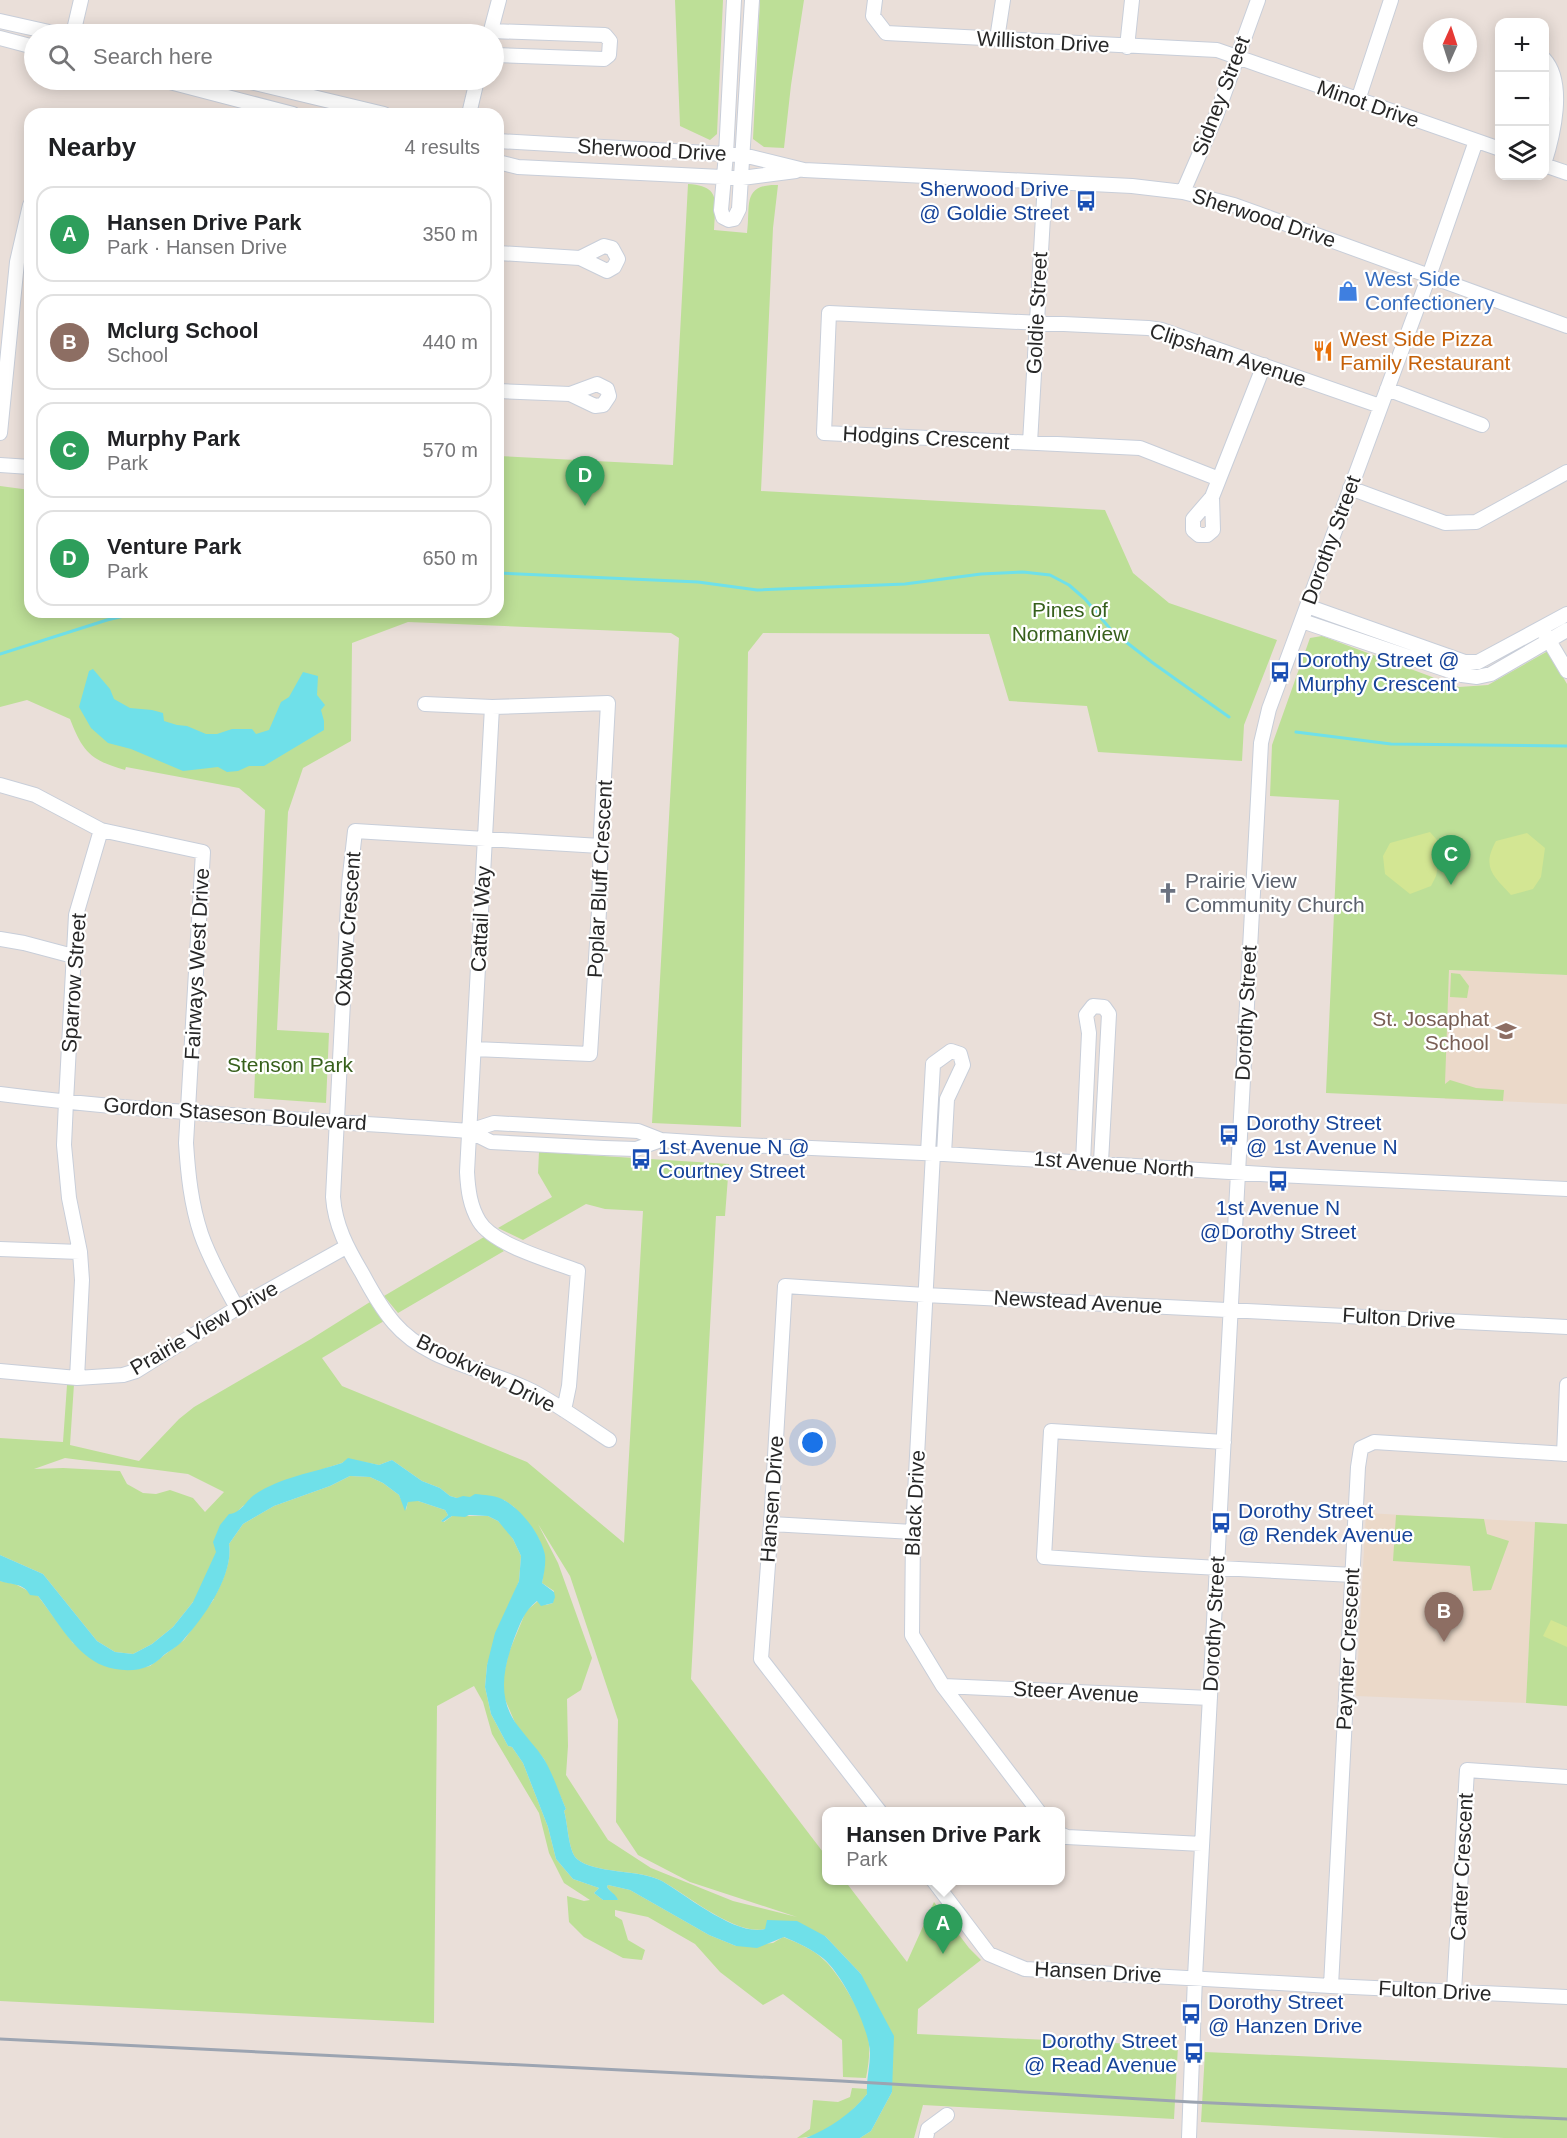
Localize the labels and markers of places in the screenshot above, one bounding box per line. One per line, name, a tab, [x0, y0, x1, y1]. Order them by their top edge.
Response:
place label: Sherwood Drive @ Goldie Street	[919, 177, 1069, 224]
bus stop icon: Sherwood Drive @ Goldie Street	[1074, 189, 1098, 213]
place label: West Side Confectionery	[1365, 267, 1495, 314]
shop icon: West Side Confectionery	[1336, 279, 1360, 303]
place label: West Side Pizza Family Restaurant	[1340, 327, 1511, 374]
restaurant icon: West Side Pizza Family Restaurant	[1311, 339, 1335, 363]
pin: D	[566, 456, 604, 506]
place label: Dorothy Street @ Murphy Crescent	[1297, 648, 1460, 695]
bus stop icon: Dorothy Street @ Murphy Crescent	[1268, 660, 1292, 684]
pin: C	[1432, 836, 1470, 885]
place label: Prairie View Community Church	[1185, 869, 1365, 916]
church icon: Prairie View Community Church	[1156, 881, 1180, 905]
place label: St. Josaphat School	[1372, 1007, 1489, 1054]
school or university icon: St. Josaphat School	[1494, 1019, 1518, 1043]
place label: Dorothy Street @ 1st Avenue N	[1246, 1111, 1398, 1158]
bus stop icon: Dorothy Street @ 1st Avenue N	[1217, 1123, 1241, 1147]
place label: 1st Avenue N @ Courtney Street	[658, 1135, 810, 1182]
bus stop icon: 1st Avenue N @ Courtney Street	[629, 1147, 653, 1171]
bus stop icon: 1st Avenue N @Dorothy Street	[1266, 1169, 1290, 1193]
place label: 1st Avenue N @Dorothy Street	[1200, 1196, 1357, 1243]
place label: Dorothy Street @ Rendek Avenue	[1238, 1499, 1413, 1546]
bus stop icon: Dorothy Street @ Rendek Avenue	[1209, 1511, 1233, 1535]
pin: B	[1424, 1592, 1464, 1642]
pin: A	[924, 1904, 962, 1954]
place label: Dorothy Street @ Hanzen Drive	[1208, 1990, 1362, 2037]
bus stop icon: Dorothy Street @ Hanzen Drive	[1179, 2002, 1203, 2026]
place label: Dorothy Street @ Read Avenue	[1024, 2029, 1177, 2076]
bus stop icon: Dorothy Street @ Read Avenue	[1182, 2041, 1206, 2065]

